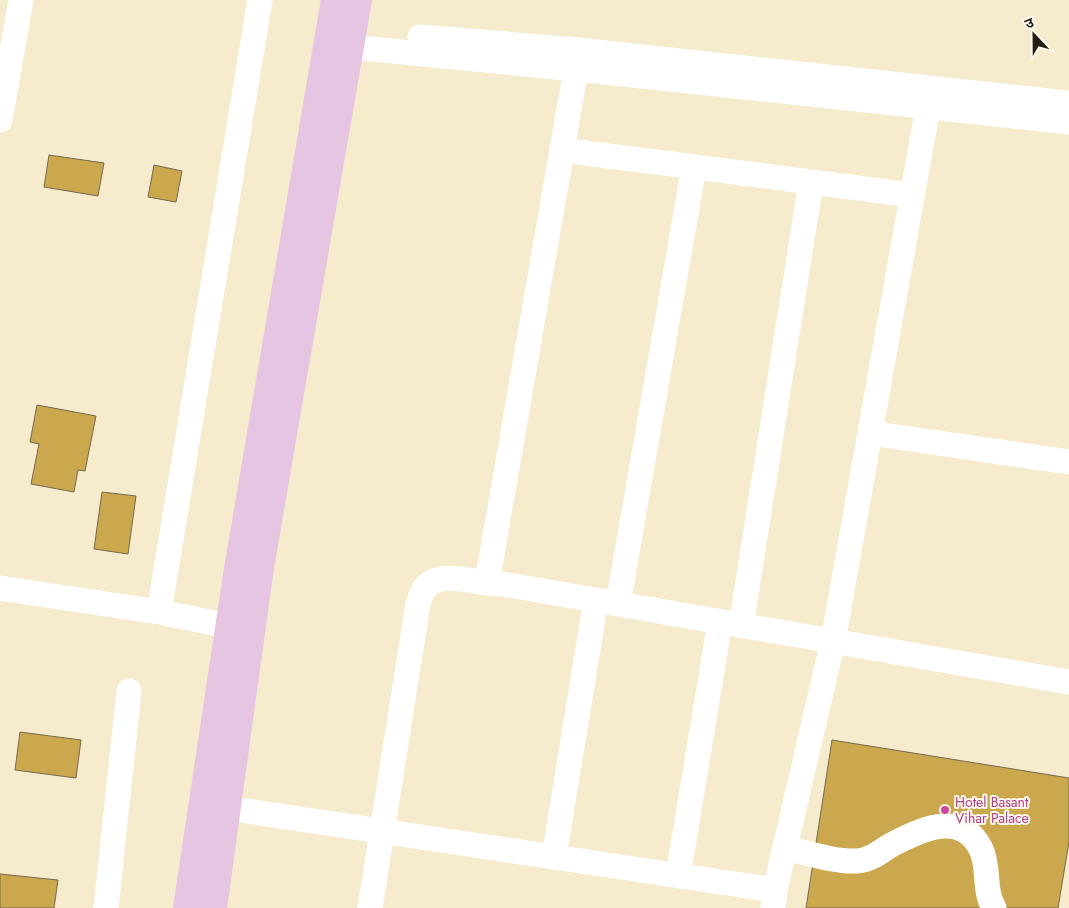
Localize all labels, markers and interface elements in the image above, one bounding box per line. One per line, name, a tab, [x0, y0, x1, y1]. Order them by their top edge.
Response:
north arrow	[1009, 10, 1059, 60]
text: उ	[1022, 12, 1037, 34]
place label: Hotel Basant Vihar Palace	[955, 792, 1029, 828]
marker: Hotel Basant Vihar Palace	[939, 804, 951, 816]

